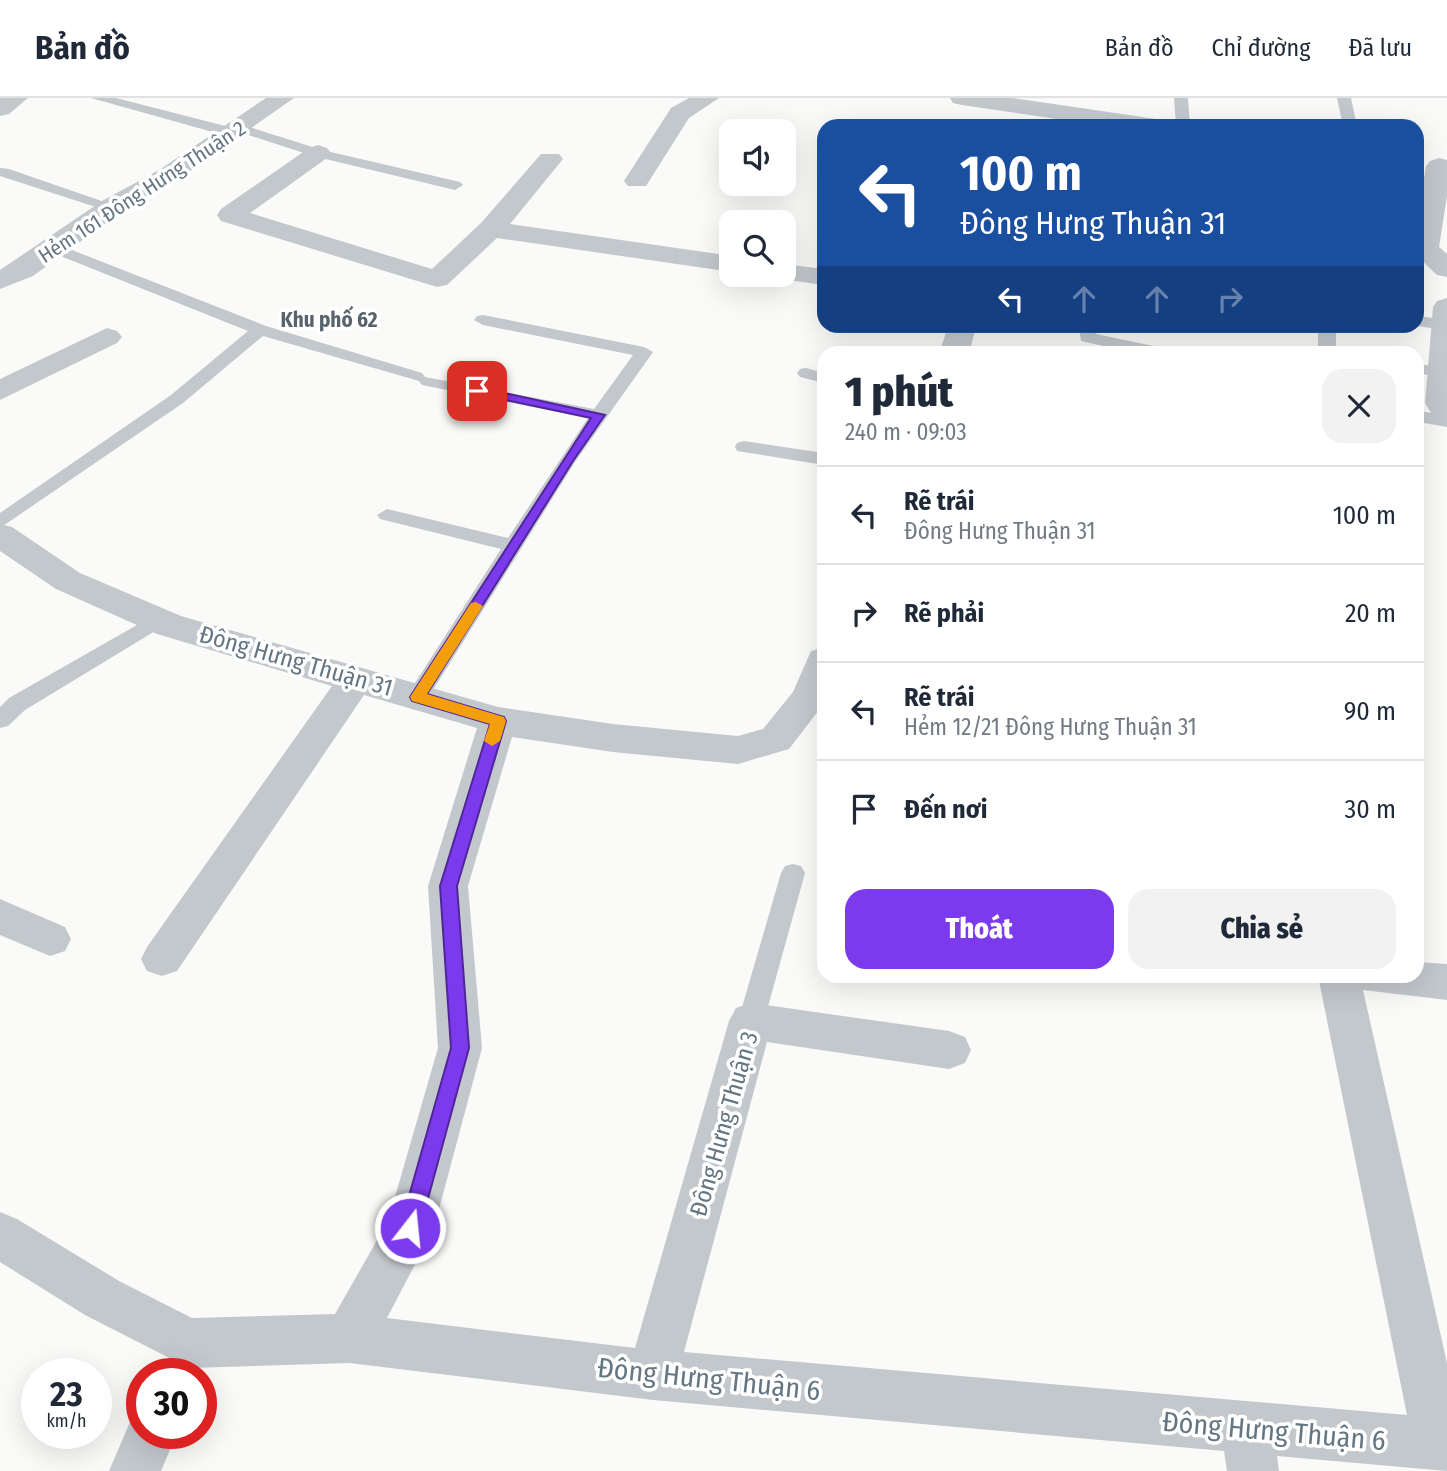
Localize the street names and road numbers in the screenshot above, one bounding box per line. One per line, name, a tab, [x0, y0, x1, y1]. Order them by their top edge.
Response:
street label: Hẻm 161 Đông Hưng Thuận 2	[33, 115, 251, 269]
street label: Đông Hưng Thuận 31	[196, 620, 396, 702]
street label: Đông Hưng Thuận 3	[684, 1028, 764, 1220]
street label: Đông Hưng Thuận 6	[596, 1351, 822, 1407]
street label: Đông Hưng Thuận 6	[1161, 1405, 1387, 1457]

